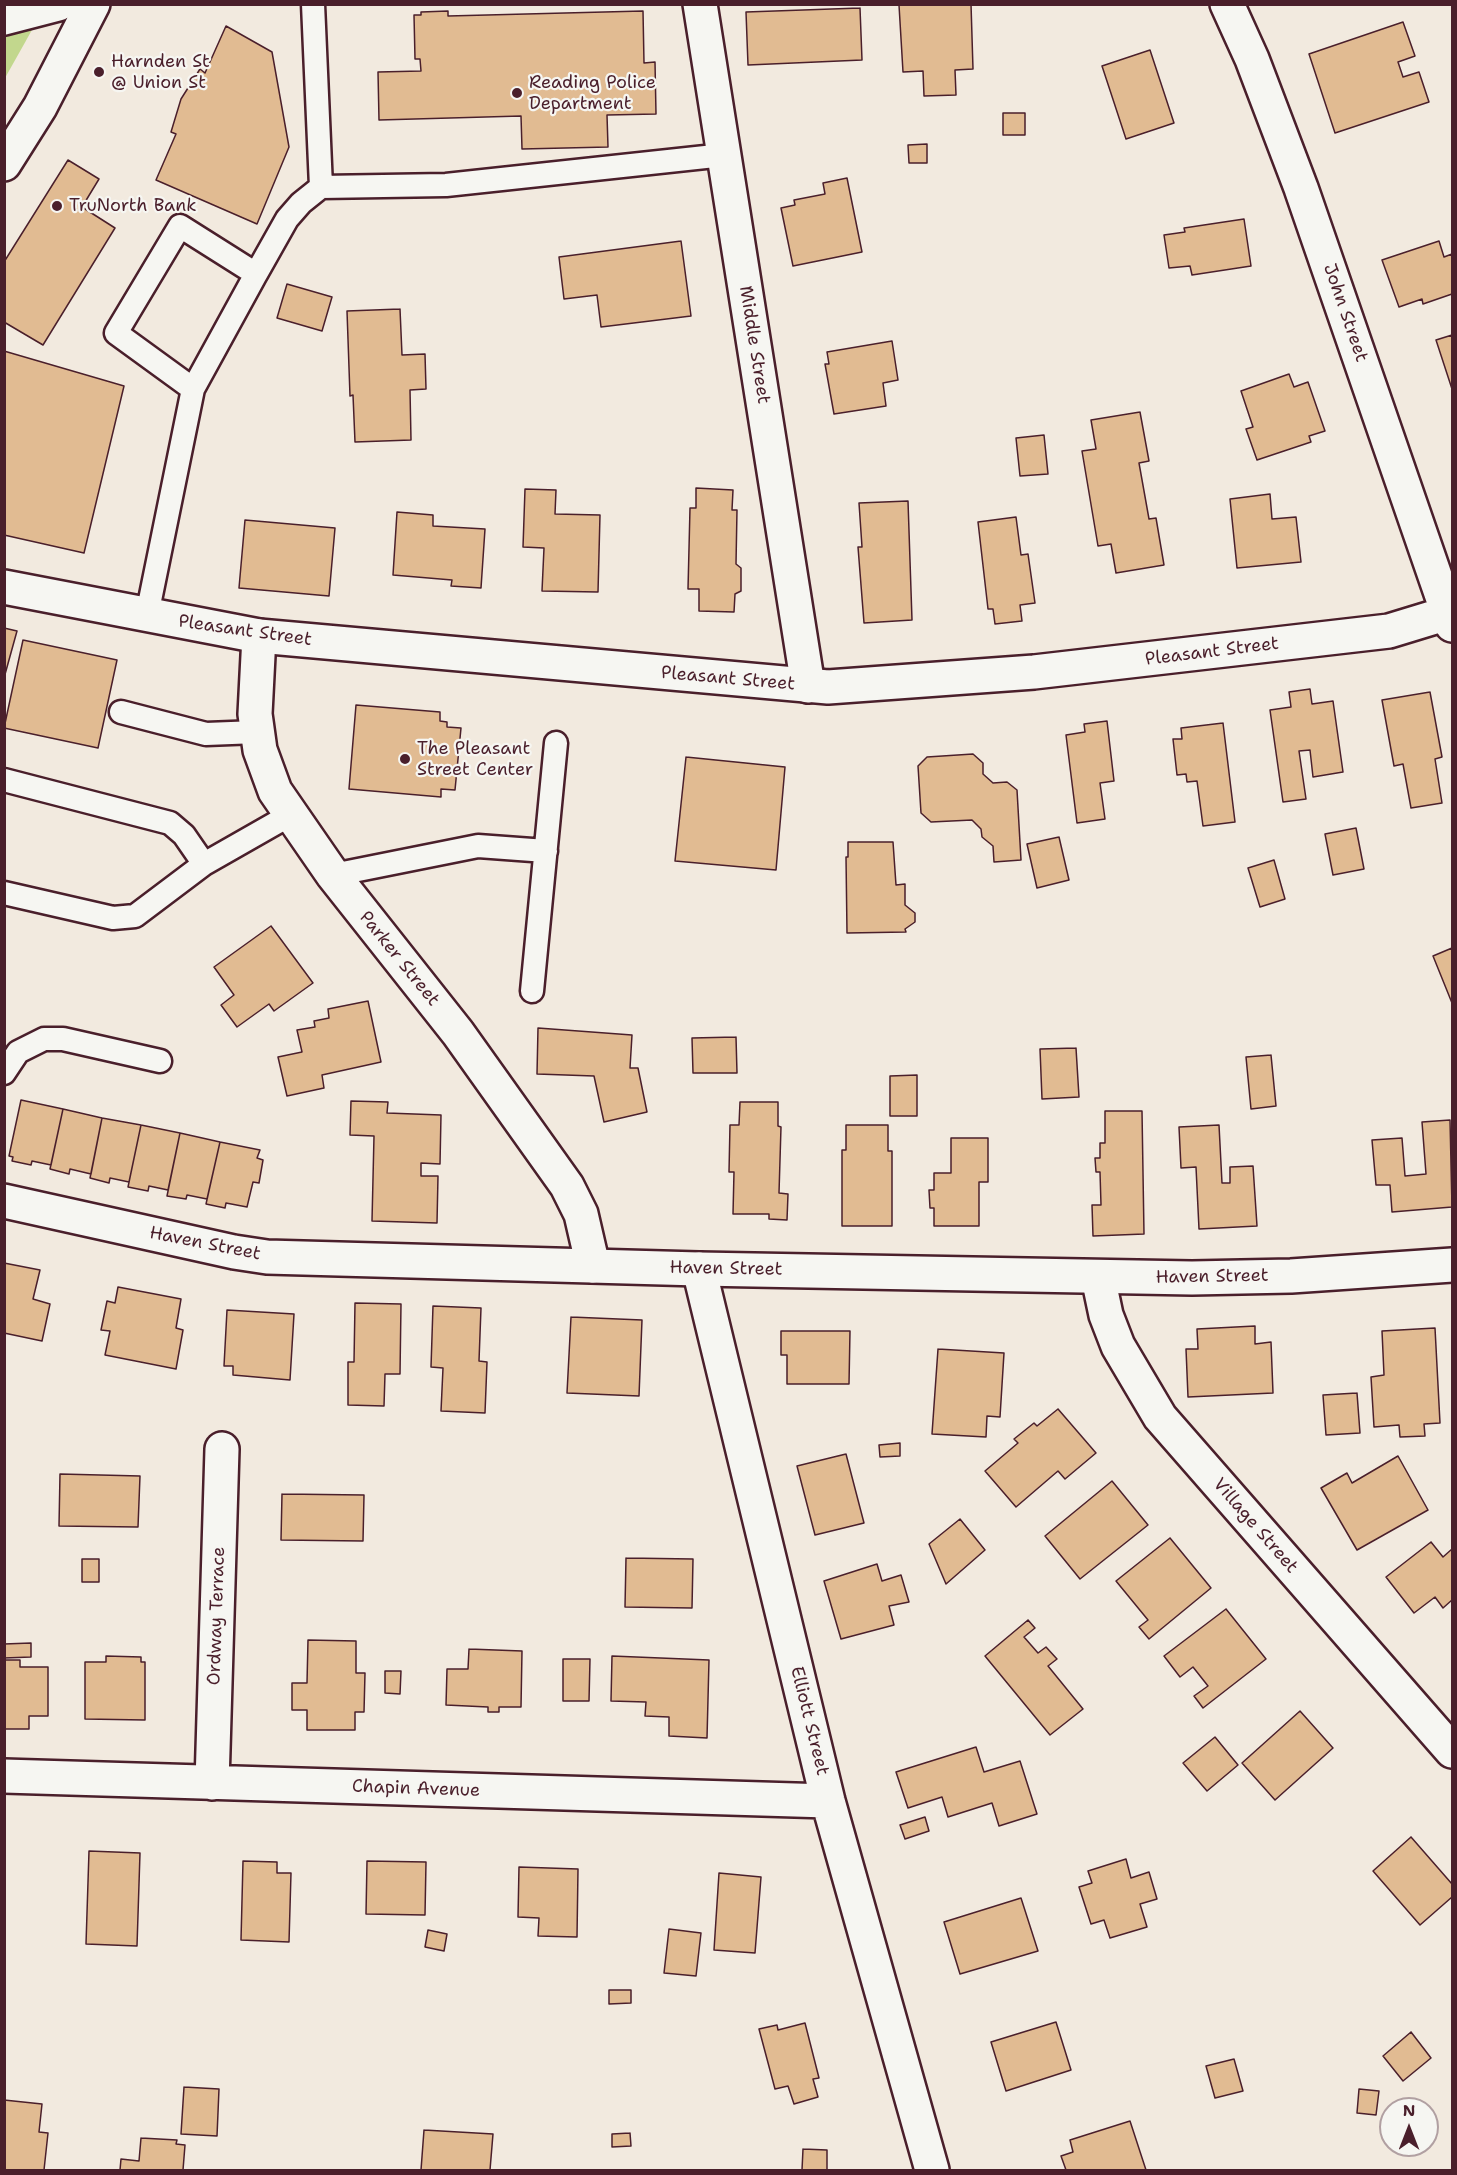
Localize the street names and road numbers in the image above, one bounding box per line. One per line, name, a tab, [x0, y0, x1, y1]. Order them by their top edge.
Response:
street label: John Street	[1318, 261, 1372, 365]
street label: Middle Street	[734, 284, 774, 406]
street label: Pleasant Street	[177, 611, 313, 651]
street label: Pleasant Street	[1144, 633, 1280, 671]
street label: Pleasant Street	[660, 662, 796, 696]
street label: Parker Street	[354, 907, 444, 1011]
street label: Haven Street	[148, 1223, 262, 1265]
street label: Haven Street	[669, 1257, 783, 1281]
street label: Haven Street	[1155, 1265, 1269, 1289]
street label: Village Street	[1208, 1474, 1302, 1578]
street label: Ordway Terrace	[204, 1546, 230, 1686]
street label: Elliott Street	[785, 1664, 833, 1778]
street label: Chapin Avenue	[351, 1776, 481, 1802]

